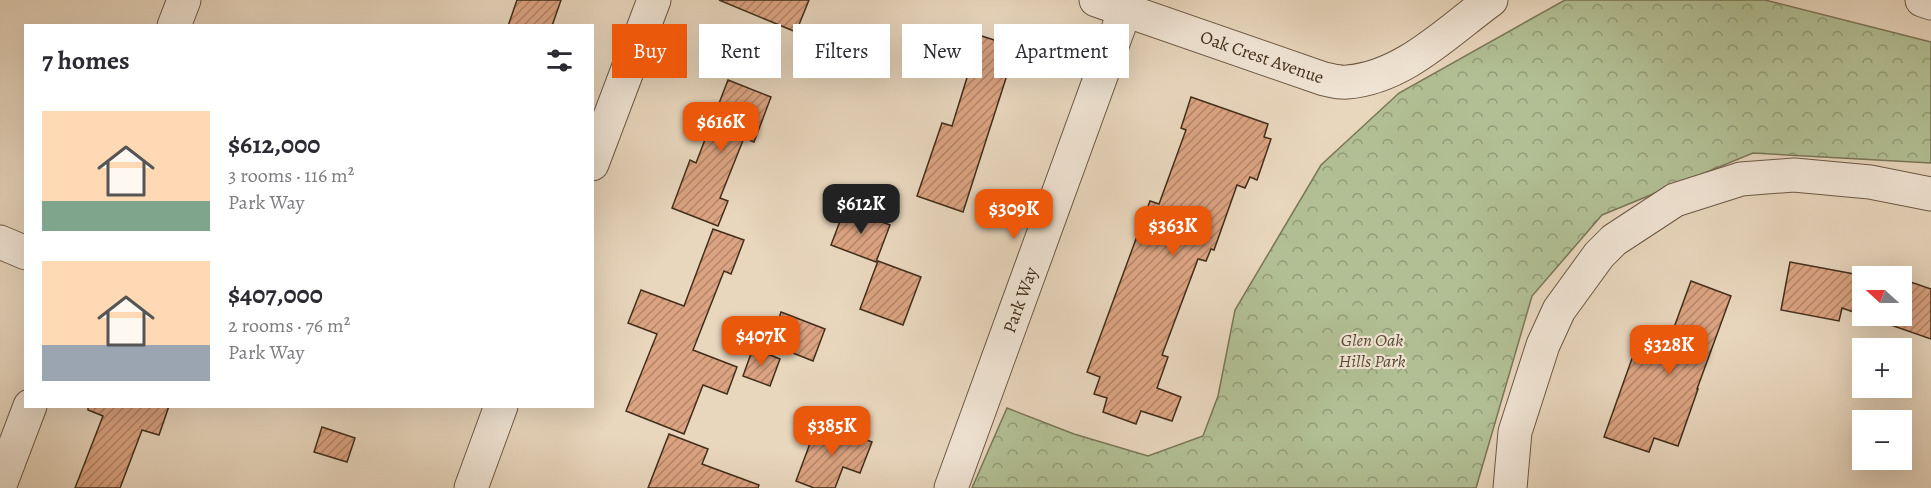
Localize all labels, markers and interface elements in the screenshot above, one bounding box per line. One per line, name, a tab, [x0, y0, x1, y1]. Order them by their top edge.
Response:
chip: Buy	[612, 24, 687, 78]
chip: Rent	[699, 24, 781, 78]
chip: Filters	[793, 24, 890, 78]
chip: New	[902, 24, 982, 78]
chip: Apartment	[994, 24, 1129, 78]
street label: Oak Crest Avenue	[1197, 25, 1327, 89]
text: 7 homes	[42, 43, 130, 78]
icon: filters	[543, 44, 576, 77]
pin: $616K	[679, 102, 763, 153]
text: $616K	[697, 108, 745, 135]
text: $612,000	[228, 127, 320, 162]
icon: home	[90, 135, 162, 207]
text: 3 rooms · 116 m²	[228, 162, 354, 189]
pin: $612K	[819, 184, 903, 235]
text: Park Way	[228, 189, 304, 216]
pin: $309K	[972, 189, 1056, 240]
text: $612K	[837, 190, 885, 217]
text: $309K	[989, 195, 1039, 222]
pin: $363K	[1131, 206, 1215, 257]
text: $363K	[1149, 212, 1198, 239]
street label: Park Way	[997, 263, 1043, 336]
north arrow	[1852, 266, 1912, 326]
map controls	[1852, 266, 1912, 470]
text: $407,000	[228, 277, 323, 312]
icon: home	[90, 285, 162, 357]
text: 2 rooms · 76 m²	[228, 312, 350, 339]
pin: $407K	[719, 316, 803, 367]
text: $407K	[736, 322, 786, 349]
pin: $328K	[1627, 325, 1711, 376]
park label: Glen Oak Hills Park	[1339, 328, 1405, 373]
text: $328K	[1644, 331, 1694, 358]
button: +	[1852, 338, 1912, 398]
text: Park Way	[228, 339, 304, 366]
pin: $385K	[790, 406, 874, 457]
button: −	[1852, 410, 1912, 470]
text: $385K	[807, 412, 857, 439]

